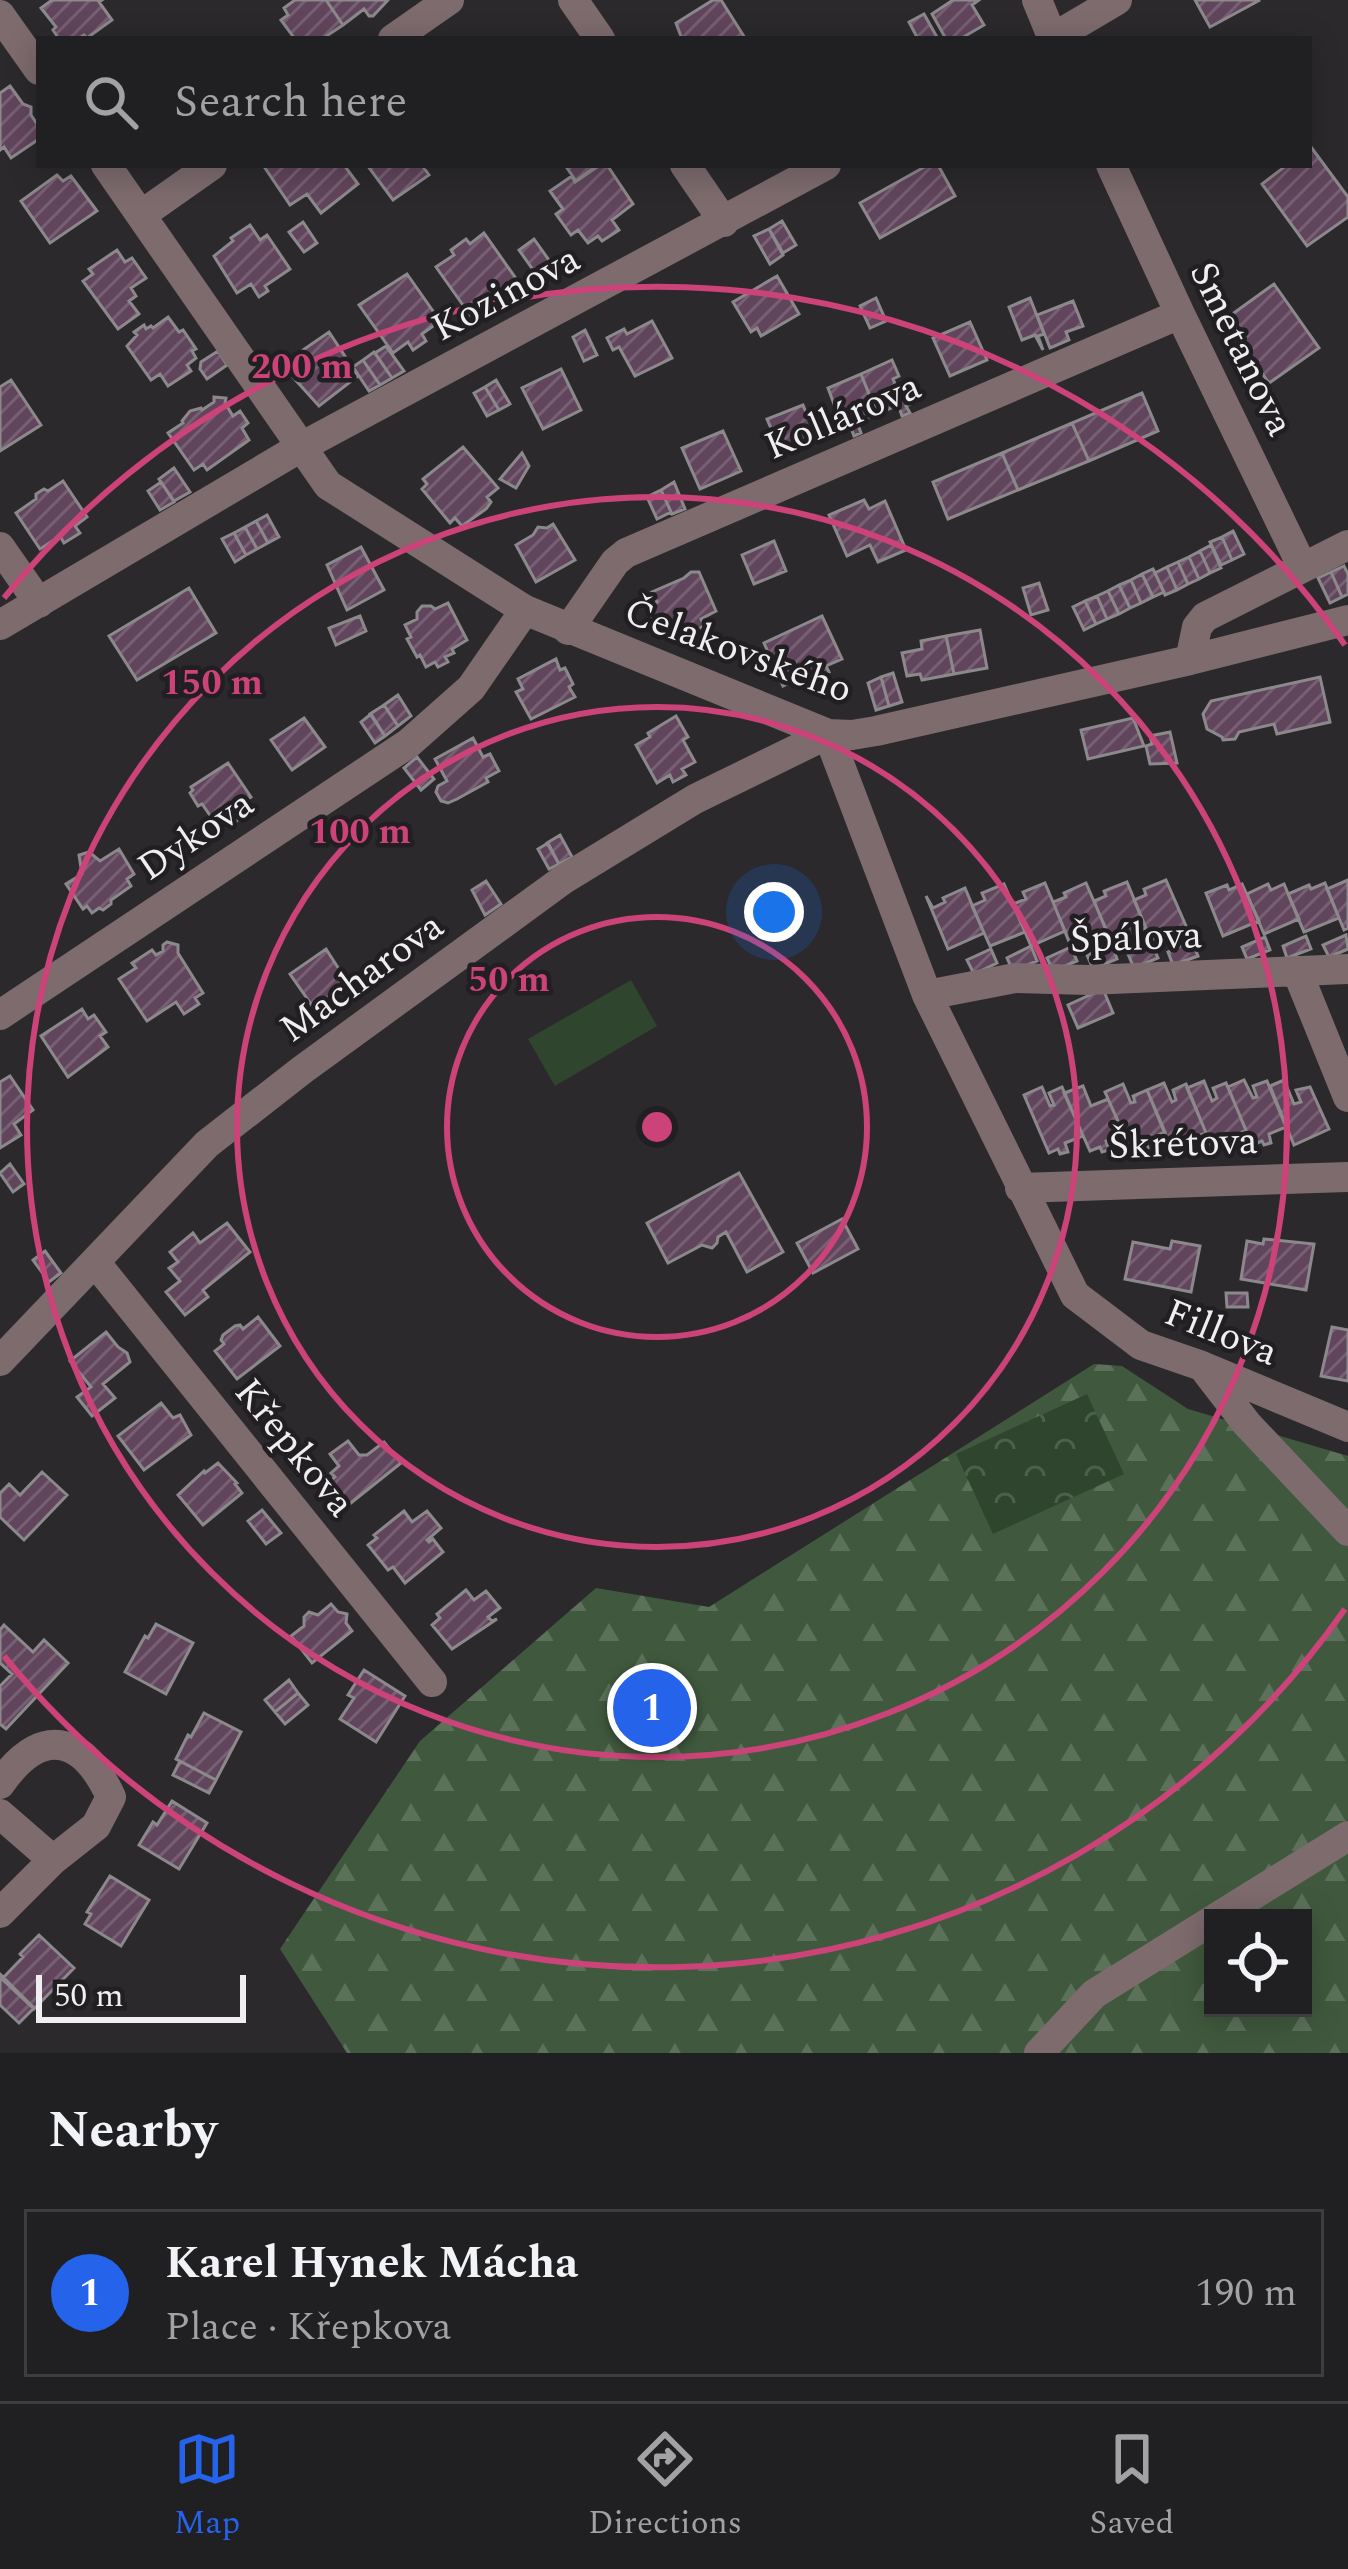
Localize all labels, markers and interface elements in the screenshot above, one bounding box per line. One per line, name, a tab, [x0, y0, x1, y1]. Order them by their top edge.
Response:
search box	[36, 36, 1312, 168]
text: Search here	[174, 68, 407, 137]
icon: search	[78, 69, 144, 135]
street label: Kozinova	[421, 230, 591, 358]
street label: Smetanova	[1173, 252, 1309, 446]
text: 200 m	[251, 340, 353, 395]
street label: Kollárova	[756, 358, 930, 476]
street label: Čelakovského	[616, 582, 860, 720]
text: 150 m	[161, 656, 263, 711]
street label: Dykova	[126, 775, 266, 897]
text: 100 m	[309, 805, 411, 860]
your location	[744, 882, 804, 942]
street label: Macharova	[267, 898, 457, 1058]
street label: Špálova	[1069, 906, 1203, 970]
text: 50 m	[468, 953, 550, 1008]
centre of rings	[636, 1106, 678, 1148]
street label: Škrétova	[1107, 1112, 1259, 1176]
street label: Fillova	[1155, 1284, 1287, 1382]
street label: Křepkova	[219, 1366, 369, 1530]
pin: 1	[613, 1663, 691, 1753]
map controls	[1204, 1909, 1312, 2017]
button: locate	[1204, 1909, 1312, 2017]
scale bar	[36, 1969, 246, 2022]
text: 50 m	[54, 1971, 124, 2021]
text: Nearby	[48, 2092, 217, 2170]
text: Karel Hynek Mácha	[165, 2229, 578, 2298]
text: 1	[79, 2264, 101, 2323]
text: 190 m	[1195, 2264, 1297, 2323]
text: Place · Křepkova	[165, 2298, 452, 2357]
tab: Map	[174, 2426, 240, 2548]
tab: Directions	[588, 2426, 742, 2548]
tab: Saved	[1090, 2426, 1174, 2548]

